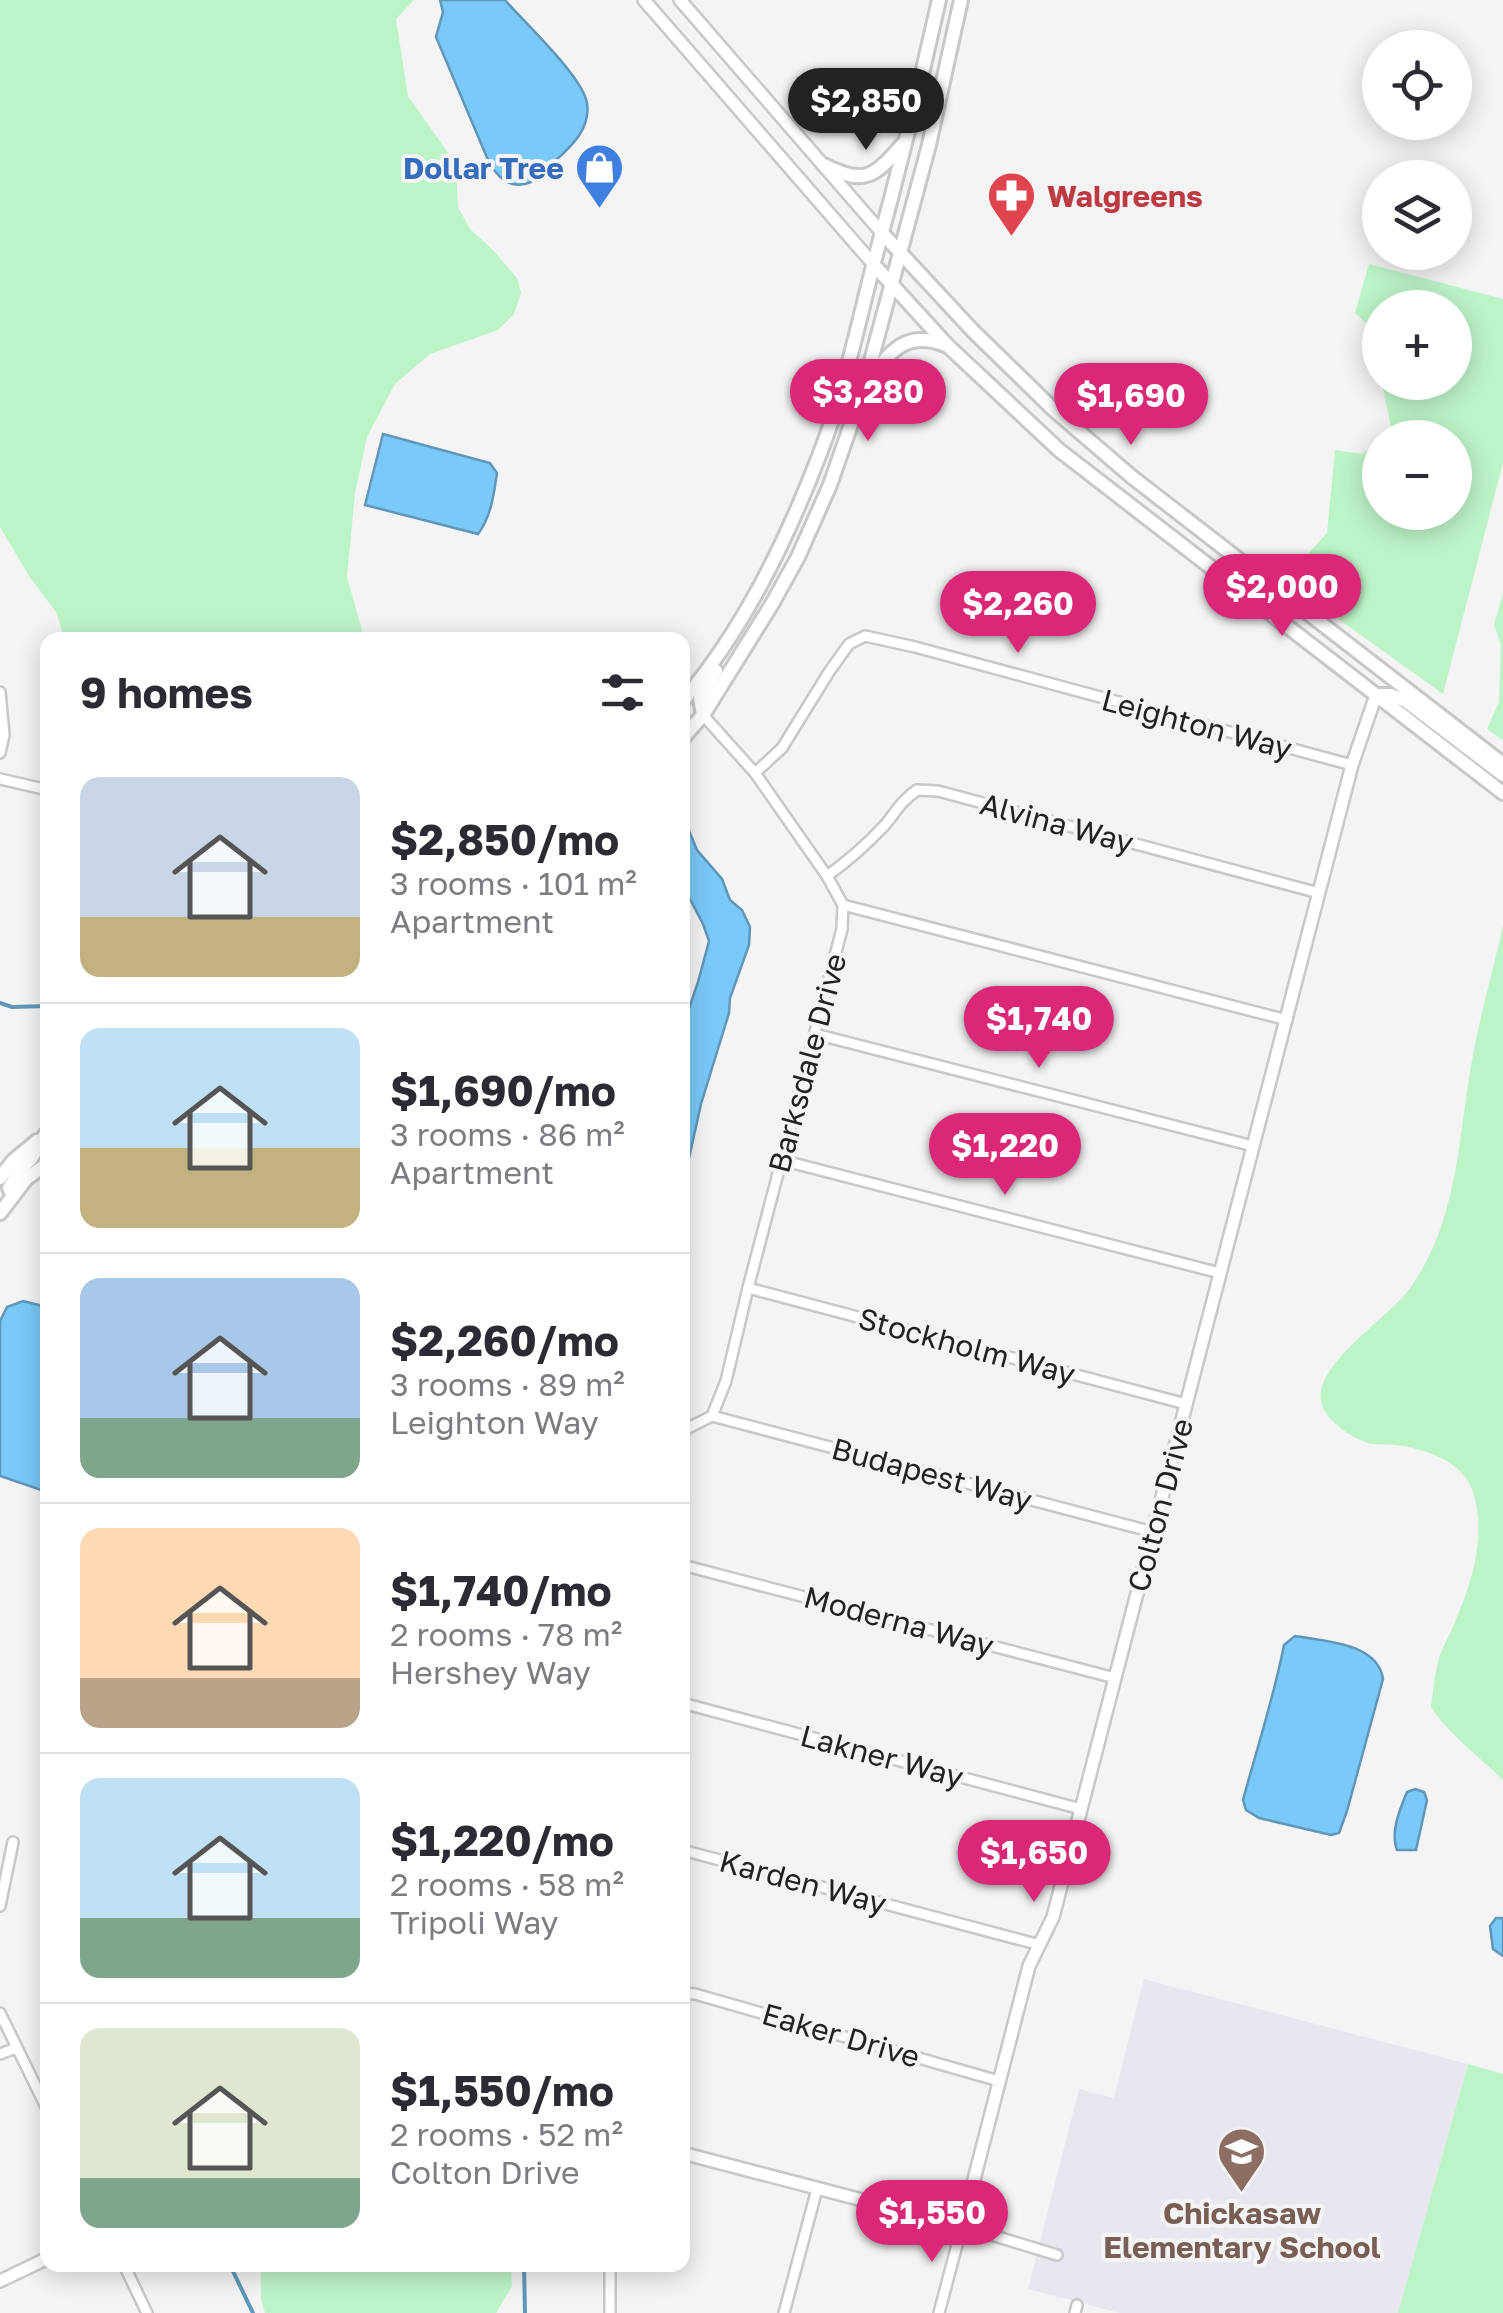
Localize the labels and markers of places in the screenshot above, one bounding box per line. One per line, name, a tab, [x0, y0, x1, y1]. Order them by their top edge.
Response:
pin: $2,850	[785, 68, 947, 153]
shop icon: Dollar Tree	[573, 142, 625, 210]
place label: Dollar Tree	[403, 150, 564, 186]
pharmacy icon: Walgreens	[986, 170, 1038, 238]
place label: Walgreens	[1047, 178, 1203, 214]
pin: $3,280	[787, 359, 949, 444]
pin: $1,690	[1050, 363, 1212, 448]
pin: $2,000	[1201, 554, 1363, 639]
pin: $2,260	[937, 571, 1099, 656]
pin: $1,740	[958, 986, 1120, 1071]
pin: $1,220	[924, 1113, 1086, 1198]
pin: $1,650	[953, 1820, 1115, 1905]
school or university icon: Chickasaw Elementary School	[1216, 2126, 1268, 2194]
pin: $1,550	[851, 2180, 1013, 2265]
place label: Chickasaw Elementary School	[1103, 2195, 1381, 2265]

